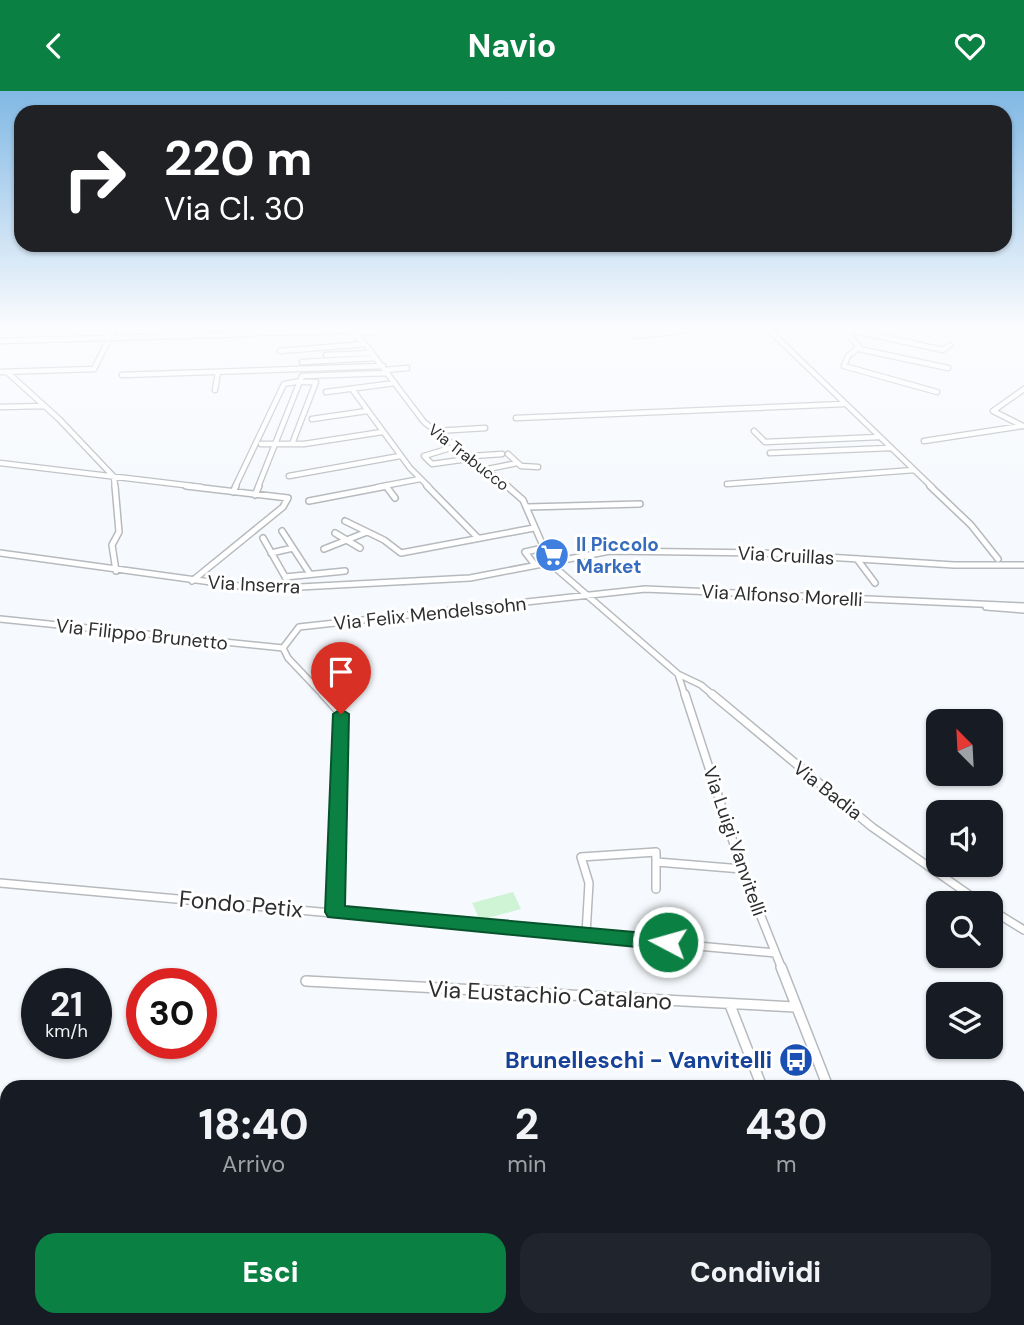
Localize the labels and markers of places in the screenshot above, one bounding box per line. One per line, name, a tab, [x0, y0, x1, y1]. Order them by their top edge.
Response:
place label: Il Piccolo Market	[576, 532, 659, 579]
supermarket icon: Il Piccolo Market	[533, 536, 571, 574]
pin	[311, 642, 371, 714]
bus stop icon: Brunelleschi - Vanvitelli	[777, 1041, 815, 1079]
place label: Brunelleschi - Vanvitelli	[505, 1045, 772, 1075]

